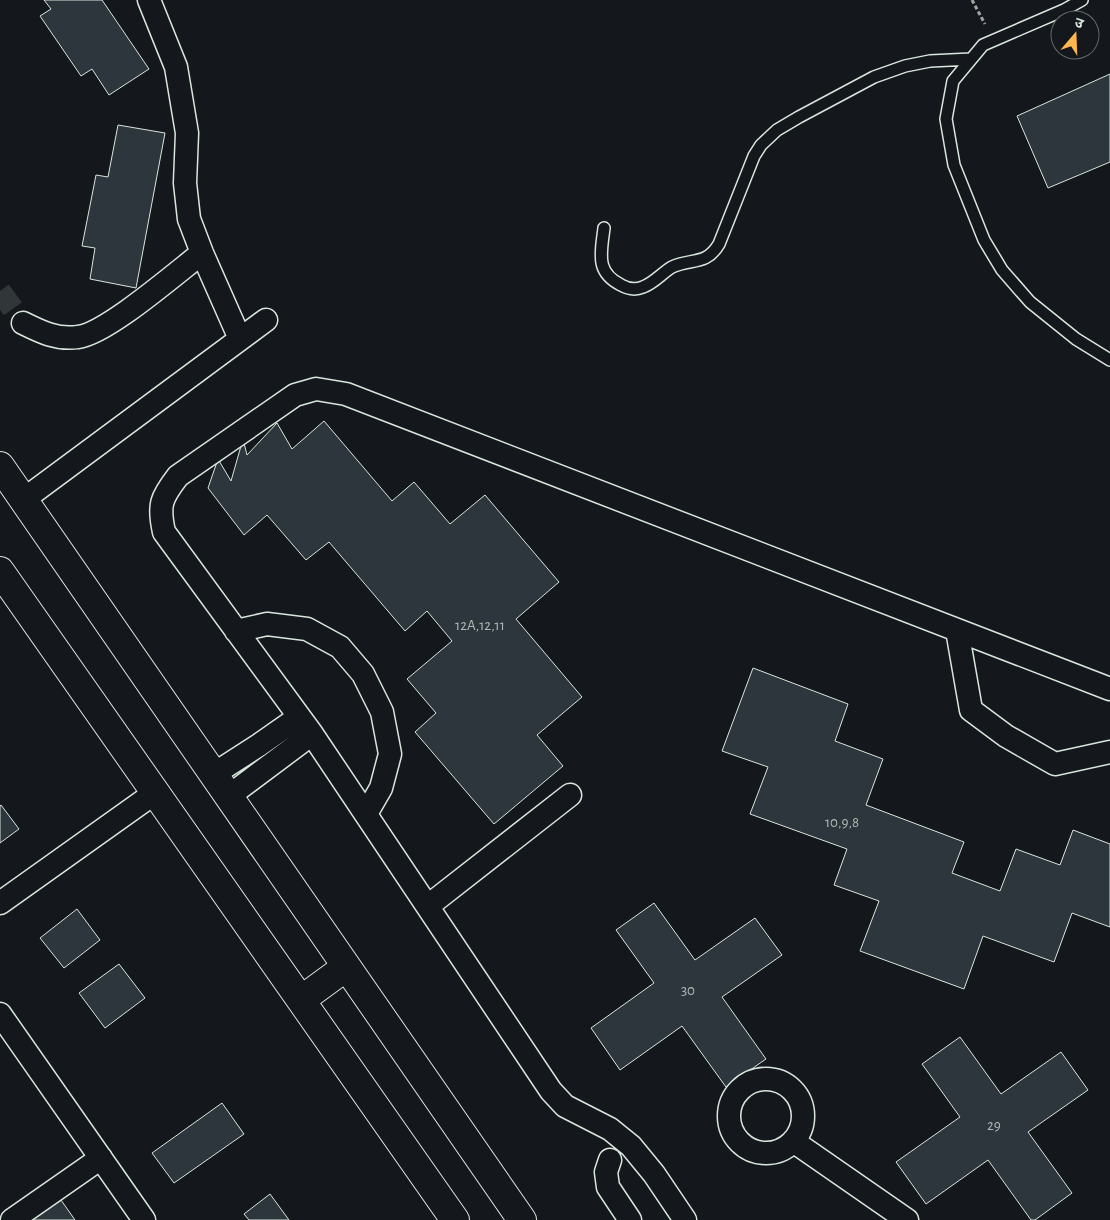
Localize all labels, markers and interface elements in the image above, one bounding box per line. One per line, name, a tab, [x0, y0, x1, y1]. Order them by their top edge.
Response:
north arrow	[1050, 10, 1100, 60]
text: उ	[1073, 16, 1086, 32]
house number: 12A,12,11	[455, 618, 505, 633]
house number: 10,9,8	[825, 815, 859, 830]
house number: 30	[681, 983, 695, 998]
house number: 29	[987, 1118, 1001, 1133]

